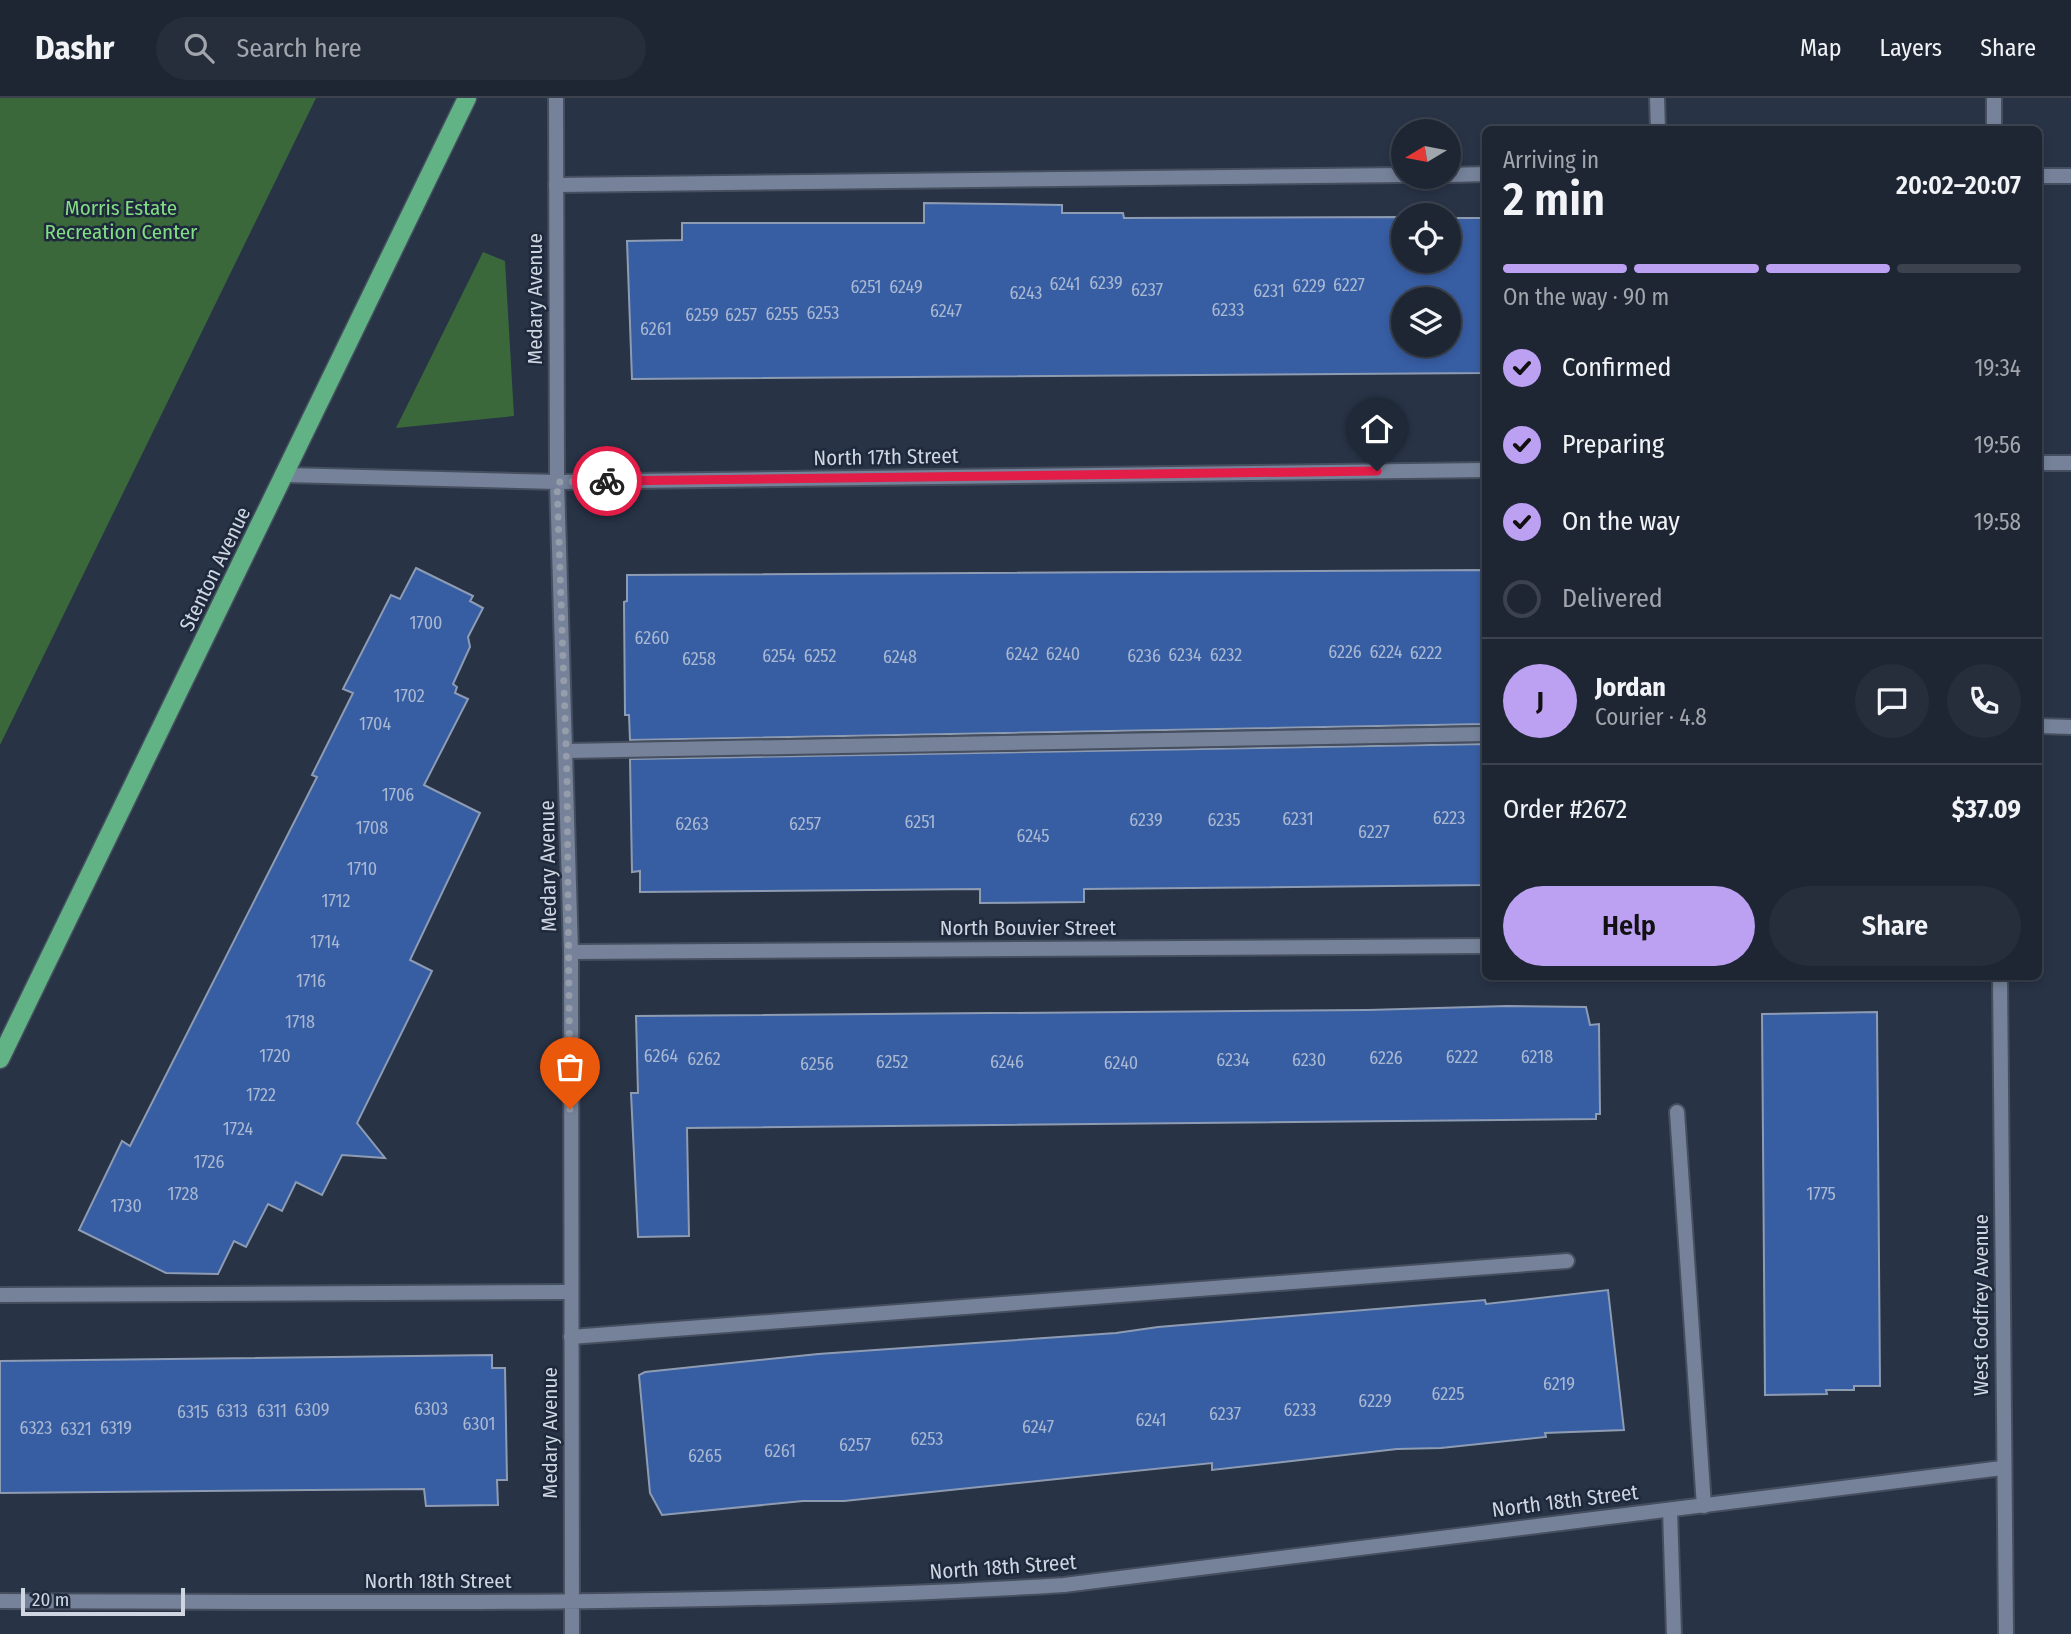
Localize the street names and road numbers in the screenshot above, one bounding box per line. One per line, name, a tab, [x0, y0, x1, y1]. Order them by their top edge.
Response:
street label: Medary Avenue	[522, 233, 548, 365]
street label: North 17th Street	[813, 443, 959, 471]
street label: Stenton Avenue	[174, 503, 256, 635]
street label: Medary Avenue	[534, 800, 562, 932]
street label: North Bouvier Street	[940, 915, 1116, 941]
street label: West Godfrey Avenue	[1968, 1214, 1994, 1396]
street label: Medary Avenue	[537, 1367, 563, 1499]
street label: North 18th Street	[1490, 1479, 1640, 1523]
street label: North 18th Street	[929, 1549, 1077, 1585]
street label: North 18th Street	[364, 1568, 512, 1594]

